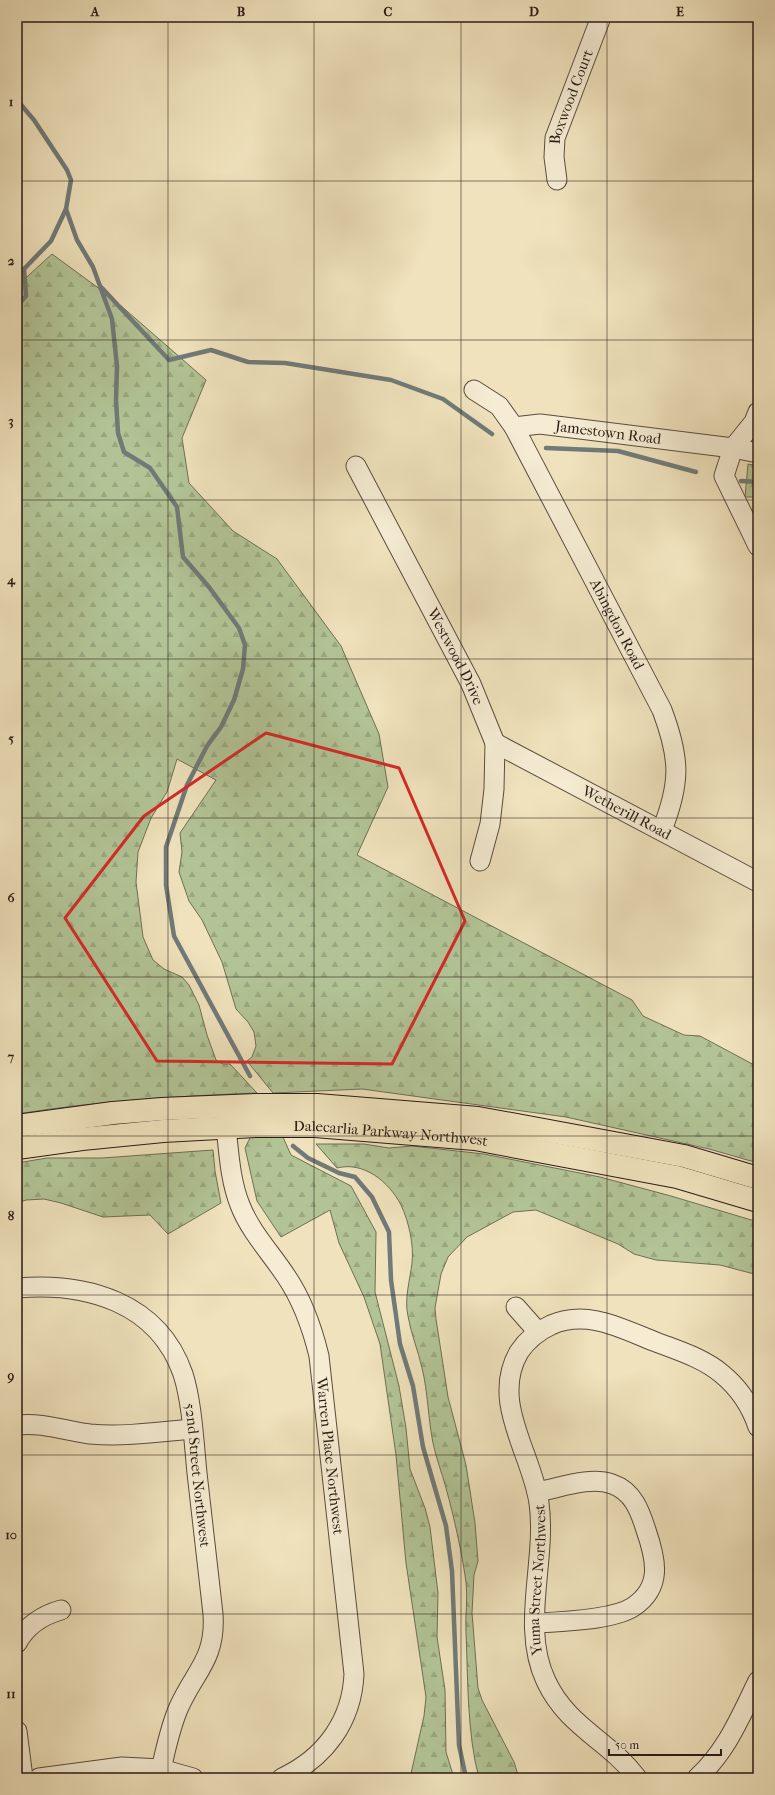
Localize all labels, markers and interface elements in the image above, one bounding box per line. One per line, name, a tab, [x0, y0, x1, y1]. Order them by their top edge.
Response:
text: A	[90, 4, 100, 19]
text: B	[237, 4, 246, 19]
text: C	[384, 4, 393, 19]
text: D	[529, 4, 539, 19]
text: E	[676, 4, 684, 19]
street label: Boxwood Court	[546, 46, 597, 145]
text: 1	[9, 94, 14, 109]
text: 2	[8, 253, 15, 268]
text: 3	[8, 413, 14, 429]
street label: Jamestown Road	[553, 417, 663, 448]
text: 4	[6, 572, 16, 588]
street label: Abingdon Road	[586, 575, 649, 673]
street label: Westwood Drive	[423, 604, 488, 708]
text: 5	[8, 731, 14, 746]
street label: Wetherill Road	[578, 781, 675, 844]
text: 6	[7, 890, 15, 905]
text: 7	[7, 1049, 15, 1064]
street label: Dalecarlia Parkway Northwest	[293, 1117, 490, 1150]
text: 8	[8, 1208, 15, 1223]
text: 9	[7, 1368, 15, 1384]
street label: Warren Place Northwest	[312, 1376, 348, 1536]
street label: 52nd Street Northwest	[181, 1402, 214, 1549]
street label: Yuma Street Northwest	[525, 1503, 550, 1657]
text: 10	[5, 1527, 17, 1542]
text: 11	[6, 1686, 16, 1701]
scale bar	[609, 1731, 721, 1757]
text: 50 m	[615, 1738, 639, 1752]

